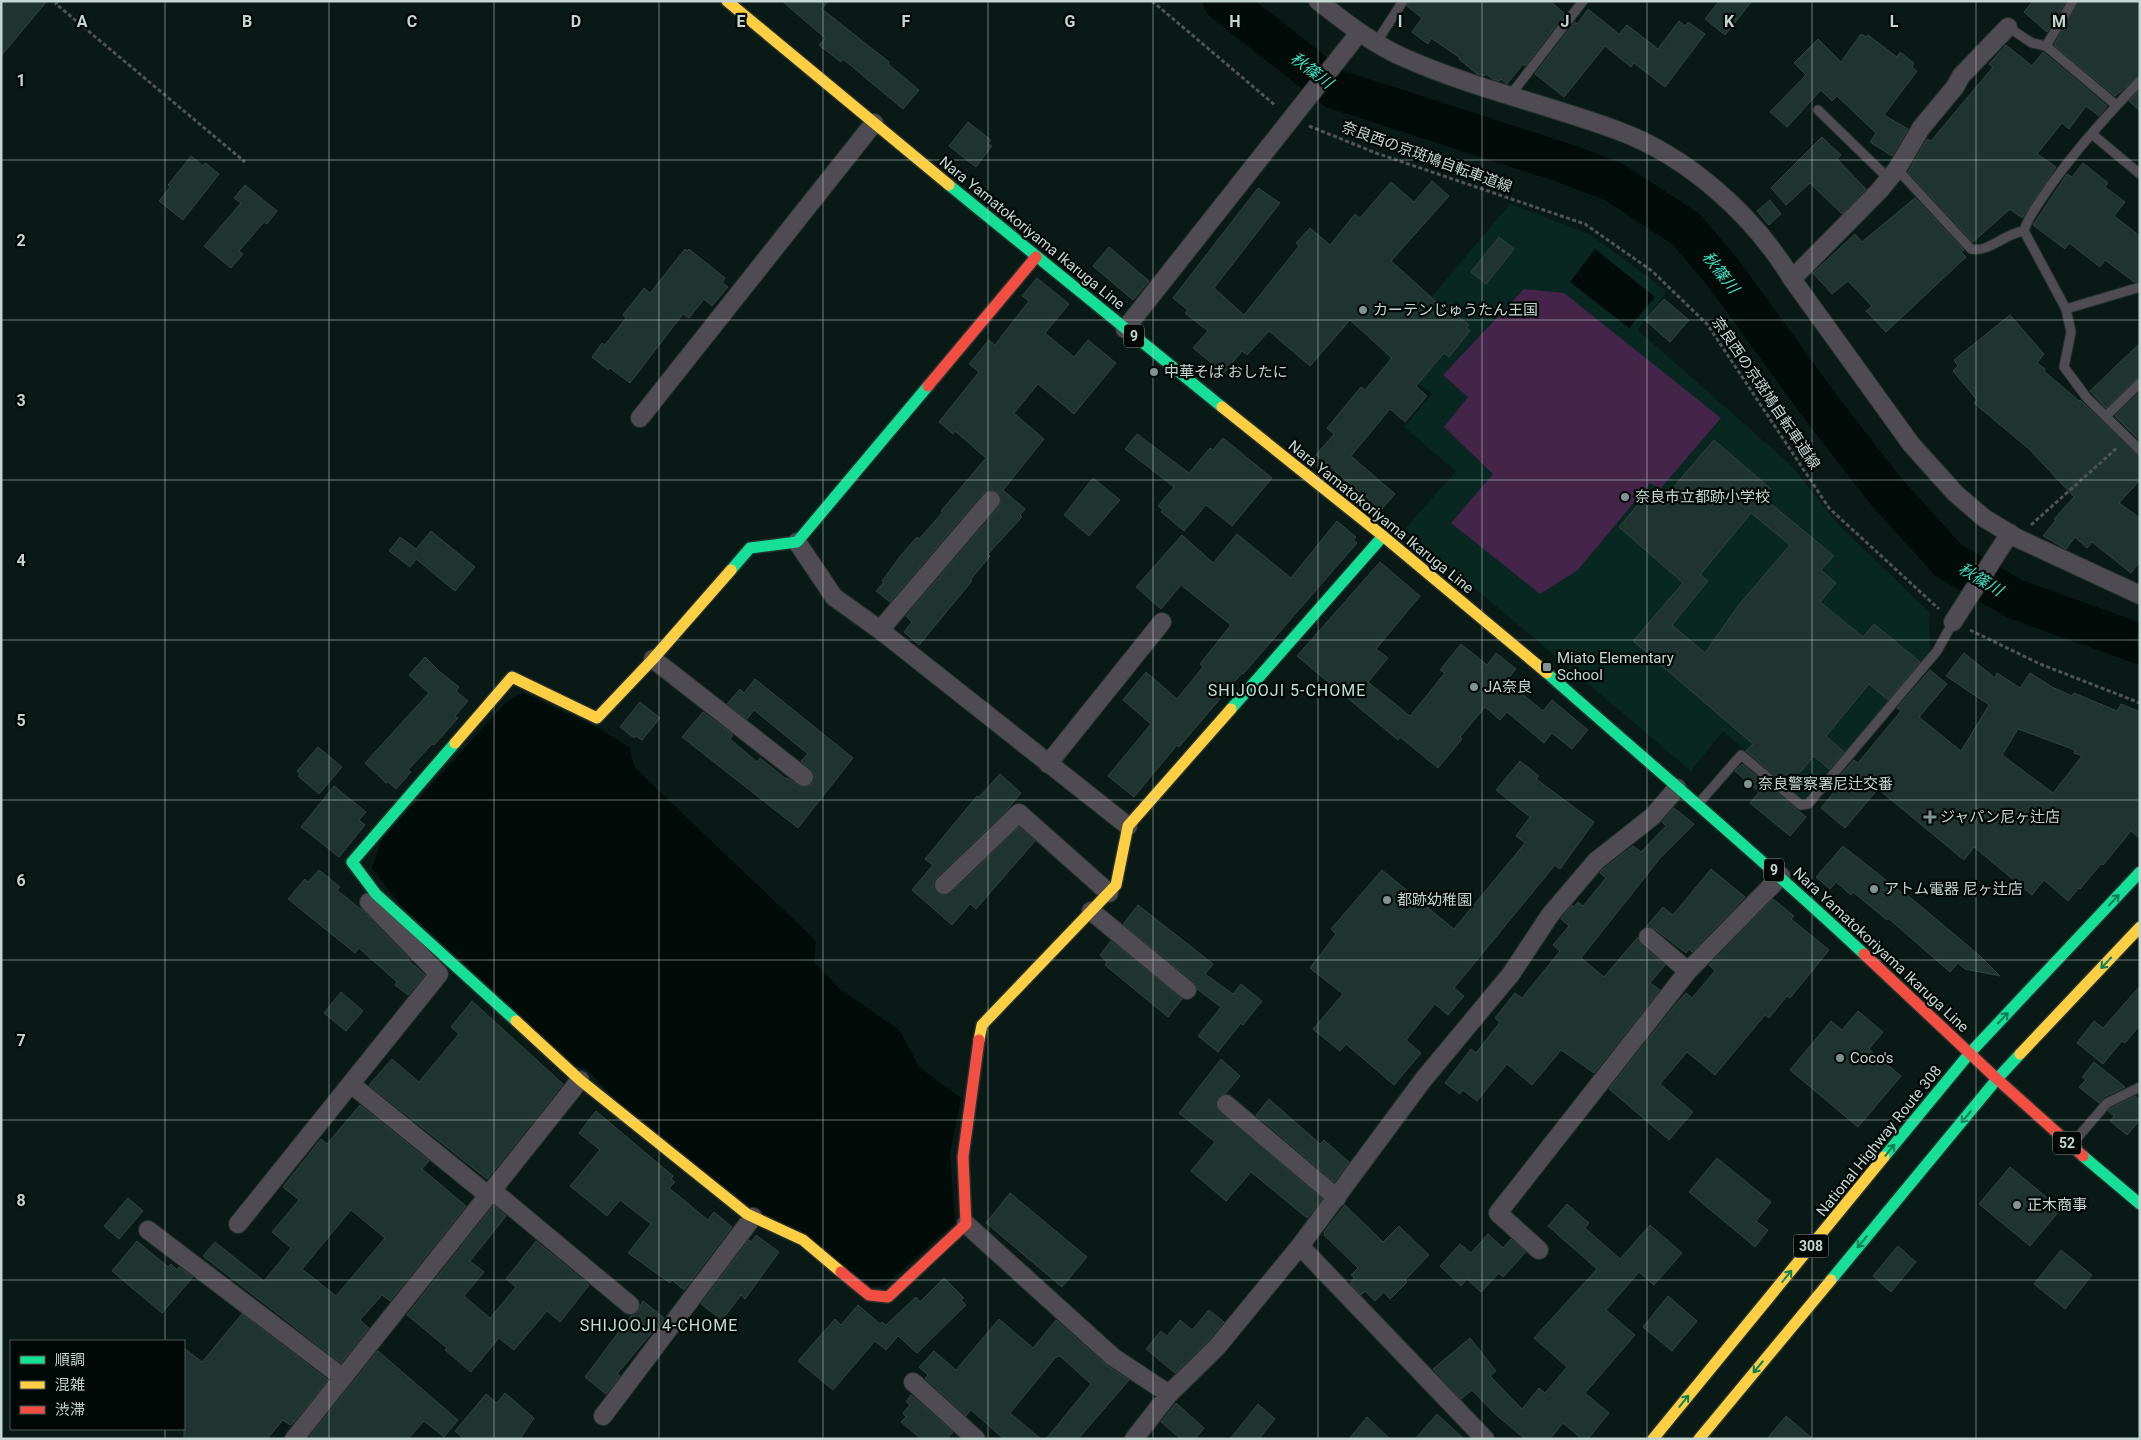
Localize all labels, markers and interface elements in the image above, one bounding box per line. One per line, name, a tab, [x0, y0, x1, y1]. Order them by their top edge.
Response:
text: A	[77, 12, 88, 31]
text: B	[242, 12, 252, 31]
text: C	[407, 12, 417, 31]
text: D	[571, 12, 581, 31]
text: E	[737, 12, 746, 31]
text: F	[902, 12, 911, 31]
text: G	[1065, 12, 1076, 31]
text: H	[1229, 12, 1241, 31]
text: I	[1398, 12, 1402, 31]
text: J	[1561, 12, 1569, 31]
text: K	[1724, 12, 1735, 31]
text: L	[1890, 12, 1899, 31]
text: M	[2052, 12, 2066, 31]
water label: 秋篠川	[1287, 48, 1338, 94]
text: 1	[16, 71, 26, 90]
street label: 奈良西の京斑鳩自転車道線	[1339, 118, 1515, 196]
street label: Nara Yamatokoriyama Ikaruga Line	[936, 153, 1128, 313]
text: 2	[16, 231, 26, 250]
water label: 秋篠川	[1698, 248, 1744, 299]
place label: カーテンじゅうたん王国	[1373, 301, 1538, 319]
marker: カーテンじゅうたん王国	[1357, 304, 1369, 316]
street label: 奈良西の京斑鳩自転車道線	[1708, 313, 1824, 473]
road number: 9	[1124, 324, 1144, 348]
place label: 中華そば おしたに	[1164, 363, 1288, 381]
marker: 中華そば おしたに	[1148, 366, 1160, 378]
text: 3	[16, 391, 26, 410]
street label: Nara Yamatokoriyama Ikaruga Line	[1285, 437, 1477, 597]
place label: 奈良市立都跡小学校	[1635, 488, 1770, 506]
marker: 奈良市立都跡小学校	[1619, 491, 1631, 503]
text: 4	[16, 551, 26, 570]
water label: 秋篠川	[1955, 559, 2008, 601]
place label: Miato Elementary School	[1557, 649, 1674, 684]
marker: Miato Elementary School	[1541, 661, 1553, 673]
place label: JA奈良	[1484, 678, 1532, 696]
district label: SHIJOOJI 5-CHOME	[1208, 681, 1366, 700]
marker: JA奈良	[1468, 681, 1480, 693]
text: 5	[16, 711, 26, 730]
place label: 奈良警察署尼辻交番	[1758, 775, 1893, 793]
marker: 奈良警察署尼辻交番	[1742, 778, 1754, 790]
place label: ジャパン尼ヶ辻店	[1940, 808, 2060, 826]
marker: ジャパン尼ヶ辻店	[1924, 811, 1936, 823]
road number: 9	[1764, 858, 1784, 882]
street label: Nara Yamatokoriyama Ikaruga Line	[1790, 864, 1972, 1036]
text: 6	[16, 871, 26, 890]
place label: アトム電器 尼ヶ辻店	[1884, 880, 2023, 898]
marker: アトム電器 尼ヶ辻店	[1868, 883, 1880, 895]
place label: 都跡幼稚園	[1397, 891, 1472, 909]
one-way arrow	[2108, 893, 2120, 906]
marker: 都跡幼稚園	[1381, 894, 1393, 906]
one-way arrow	[2100, 956, 2112, 969]
one-way arrow	[1997, 1011, 2009, 1024]
text: 7	[16, 1031, 26, 1050]
place label: Coco's	[1850, 1049, 1894, 1067]
marker: Coco's	[1834, 1052, 1846, 1064]
street label: National Highway Route 308	[1813, 1062, 1945, 1220]
one-way arrow	[1960, 1110, 1972, 1123]
road number: 52	[2053, 1132, 2081, 1154]
one-way arrow	[1885, 1144, 1896, 1157]
text: 8	[16, 1191, 26, 1210]
place label: 正木商事	[2027, 1196, 2087, 1214]
marker: 正木商事	[2011, 1199, 2023, 1211]
road number: 308	[1794, 1234, 1828, 1258]
one-way arrow	[1857, 1235, 1868, 1248]
one-way arrow	[1782, 1269, 1793, 1282]
district label: SHIJOOJI 4-CHOME	[580, 1316, 738, 1335]
legend	[10, 1340, 185, 1430]
text: 順調	[55, 1351, 85, 1369]
one-way arrow	[1753, 1360, 1764, 1373]
text: 混雑	[55, 1376, 85, 1394]
one-way arrow	[1678, 1395, 1689, 1408]
text: 渋滞	[55, 1401, 85, 1419]

